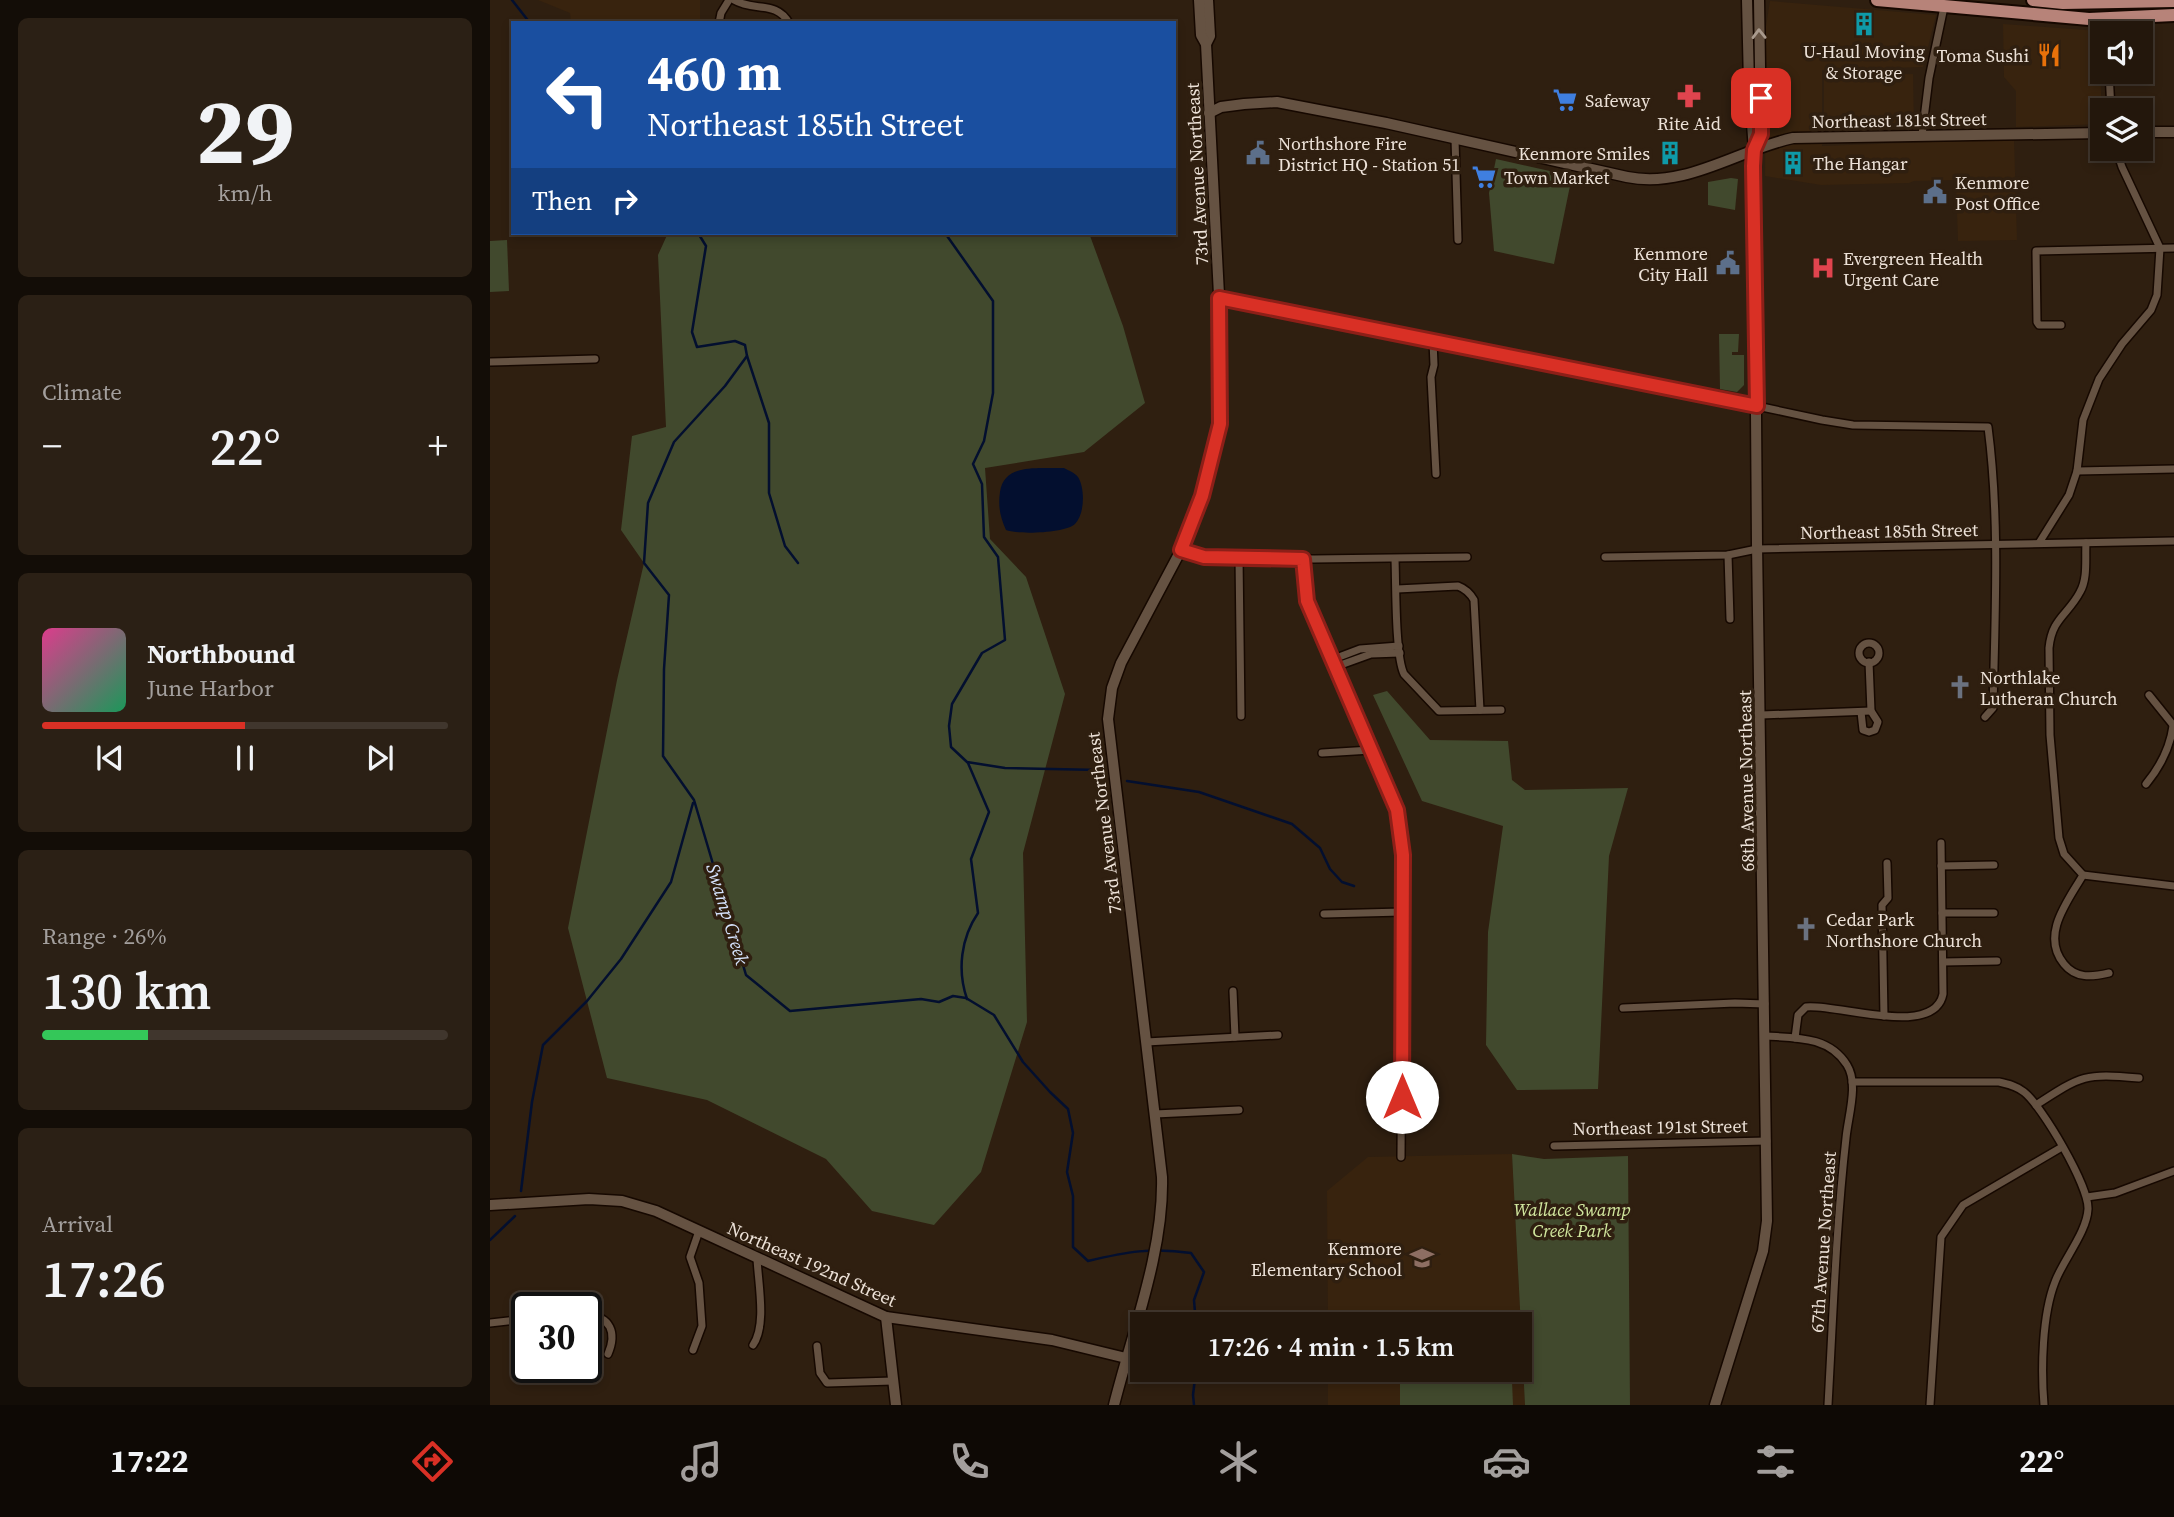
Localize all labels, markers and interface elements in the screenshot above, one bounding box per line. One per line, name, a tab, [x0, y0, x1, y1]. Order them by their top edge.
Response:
building icon: U-Haul Moving & Storage	[1850, 10, 1878, 38]
map controls	[2090, 21, 2153, 161]
button: sound	[2090, 21, 2153, 84]
one-way arrow	[1751, 28, 1767, 38]
text: 460 m	[647, 39, 782, 106]
place label: U-Haul Moving & Storage	[1803, 39, 1925, 85]
restaurant icon: Toma Sushi	[2035, 41, 2063, 69]
place label: Toma Sushi	[1937, 43, 2029, 68]
icon: left	[532, 49, 623, 140]
pin	[1731, 68, 1791, 128]
text: 29	[196, 69, 294, 193]
icon: arrive	[1742, 79, 1780, 117]
street label: 73rd Avenue Northeast	[1180, 82, 1214, 266]
pharmacy icon: Rite Aid	[1675, 82, 1703, 110]
supermarket icon: Safeway	[1551, 86, 1579, 114]
place label: Safeway	[1585, 88, 1651, 113]
button: layers	[2090, 98, 2153, 161]
text: Northeast 185th Street	[647, 103, 963, 147]
street label: Northeast 181st Street	[1811, 106, 1987, 134]
place label: Rite Aid	[1657, 111, 1721, 136]
place label: Northshore Fire District HQ - Station 51	[1278, 131, 1460, 177]
public building icon: Northshore Fire District HQ - Station 51	[1244, 139, 1272, 167]
building icon: Kenmore Smiles	[1656, 139, 1684, 167]
place label: Kenmore Smiles	[1518, 141, 1650, 166]
building icon: The Hangar	[1779, 149, 1807, 177]
place label: The Hangar	[1813, 151, 1908, 176]
supermarket icon: Town Market	[1470, 163, 1498, 191]
place label: Town Market	[1504, 165, 1609, 190]
place label: Kenmore Post Office	[1955, 170, 2040, 216]
text: km/h	[218, 177, 272, 209]
public building icon: Kenmore Post Office	[1921, 178, 1949, 206]
icon: right	[606, 182, 644, 220]
text: Then	[532, 183, 592, 219]
place label: Kenmore City Hall	[1634, 241, 1708, 287]
place label: Evergreen Health Urgent Care	[1843, 246, 1983, 292]
public building icon: Kenmore City Hall	[1714, 249, 1742, 277]
hospital icon: Evergreen Health Urgent Care	[1809, 254, 1837, 282]
text: Climate	[42, 376, 122, 408]
text: 22°	[209, 411, 281, 482]
text: −	[42, 420, 62, 472]
text: +	[428, 420, 448, 472]
street label: Northeast 185th Street	[1800, 517, 1978, 545]
text: Northbound	[147, 636, 295, 672]
place label: Northlake Lutheran Church	[1980, 665, 2118, 711]
text: June Harbor	[147, 672, 274, 704]
church icon: Northlake Lutheran Church	[1946, 673, 1974, 701]
street label: 68th Avenue Northeast	[1732, 690, 1760, 872]
street label: 73rd Avenue Northeast	[1080, 731, 1128, 915]
icon: previous	[91, 739, 129, 777]
icon: pause	[226, 739, 264, 777]
icon: next	[361, 739, 399, 777]
water label: Swamp Creek	[700, 860, 756, 968]
place label: Cedar Park Northshore Church	[1826, 907, 1982, 953]
church icon: Cedar Park Northshore Church	[1792, 915, 1820, 943]
text: Range · 26%	[42, 920, 167, 952]
text: 130 km	[42, 955, 211, 1026]
position arrow	[1365, 1060, 1439, 1134]
street label: Northeast 191st Street	[1572, 1113, 1748, 1141]
street label: 67th Avenue Northeast	[1804, 1150, 1842, 1333]
park label: Wallace Swamp Creek Park	[1514, 1197, 1630, 1243]
text: Arrival	[42, 1208, 113, 1240]
street label: Northeast 192nd Street	[724, 1215, 901, 1313]
place label: Kenmore Elementary School	[1251, 1236, 1402, 1282]
text: 17:26	[42, 1243, 166, 1314]
school or university icon: Kenmore Elementary School	[1408, 1244, 1436, 1272]
speed limit sign: 30	[511, 1292, 602, 1383]
text: 17:26 · 4 min · 1.5 km	[1208, 1329, 1454, 1365]
icon: directions	[408, 1437, 457, 1486]
icon: music	[677, 1437, 726, 1486]
icon: phone	[945, 1437, 994, 1486]
icon: climate	[1214, 1437, 1263, 1486]
icon: car	[1482, 1437, 1531, 1486]
icon: filters	[1751, 1437, 1800, 1486]
text: 17:22	[110, 1439, 189, 1483]
text: 22°	[2019, 1439, 2064, 1483]

